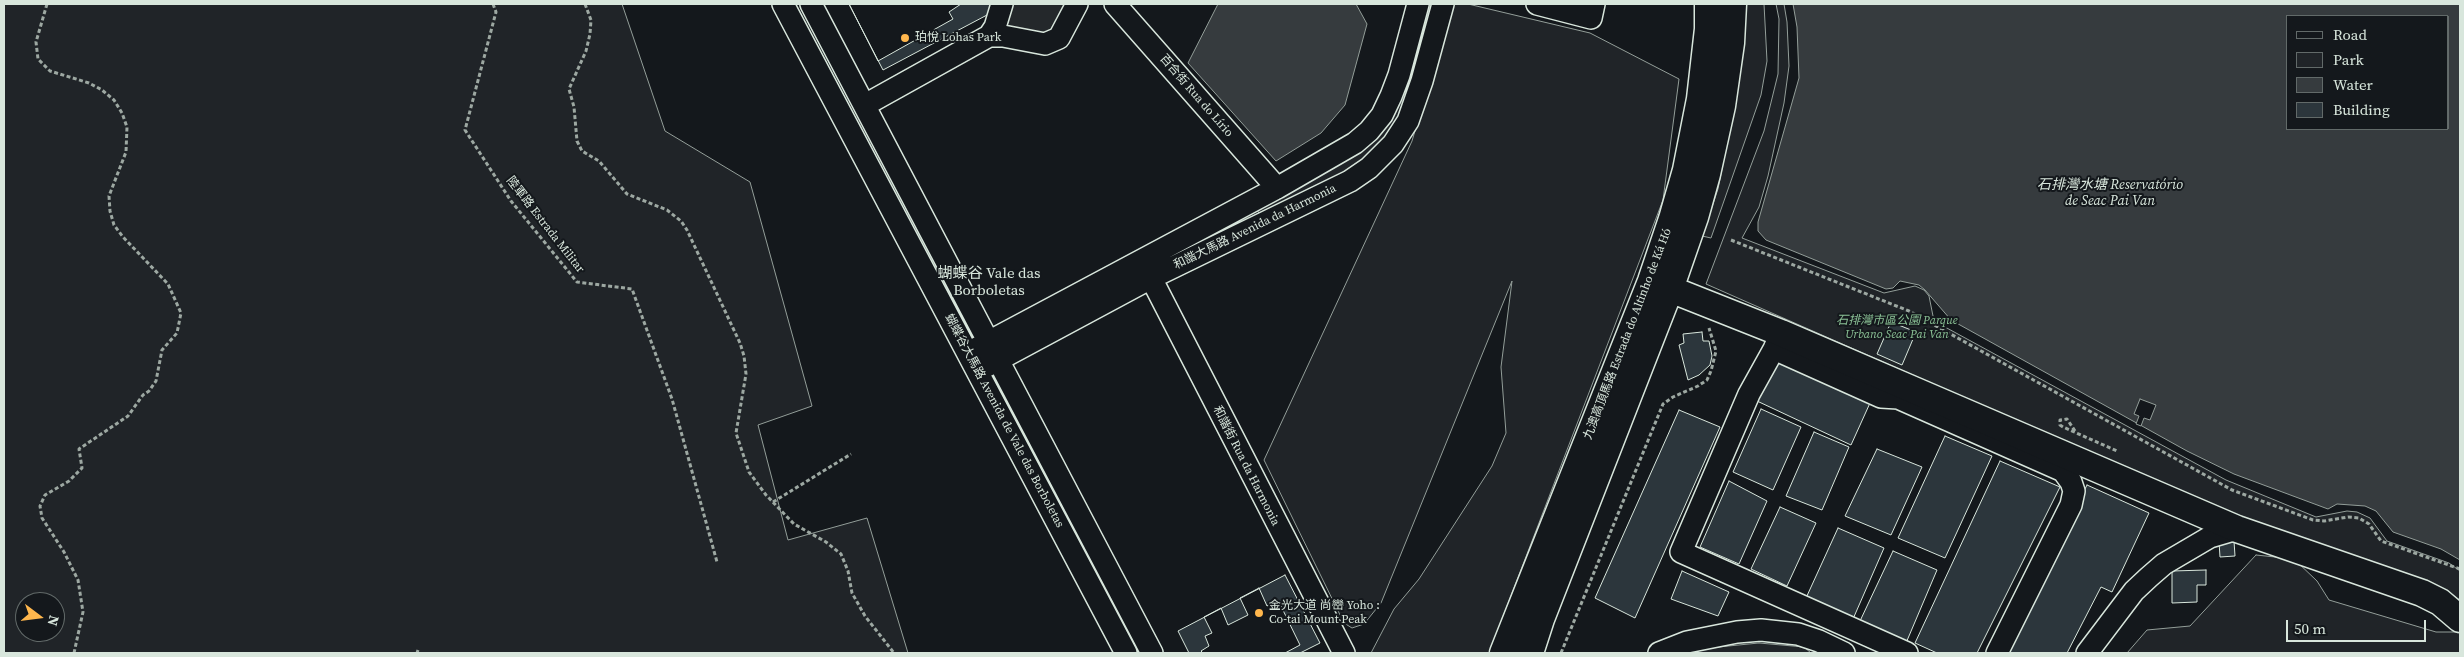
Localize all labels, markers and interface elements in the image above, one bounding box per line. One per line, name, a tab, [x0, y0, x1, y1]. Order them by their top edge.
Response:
legend	[2286, 15, 2449, 130]
text: Road	[2333, 24, 2367, 45]
place label: 珀悅 Lohas Park	[915, 31, 1001, 45]
marker: 珀悅 Lohas Park	[899, 32, 911, 44]
text: Park	[2333, 49, 2364, 70]
street label: 百合街 Rua do Lírio	[1156, 52, 1236, 140]
text: Water	[2333, 74, 2373, 95]
text: Building	[2333, 99, 2390, 120]
street label: 陸軍路 Estrada Militar	[503, 174, 587, 276]
water label: 石排灣水塘 Reservatório de Seac Pai Van	[2037, 177, 2183, 210]
street label: 和諧大馬路 Avenida da Harmonia	[1172, 181, 1338, 273]
street label: 九澳高頂馬路 Estrada do Altinho de Ká Hó	[1581, 226, 1675, 442]
district label: 蝴蝶谷 Vale das Borboletas	[937, 265, 1041, 300]
street label: 蝴蝶谷大馬路 Avenida de Vale das Borboletas	[941, 312, 1067, 530]
park label: 石排灣市區公園 Parque Urbano Seac Pai Van	[1836, 314, 1958, 342]
street label: 和諧街 Rua da Harmonia	[1209, 404, 1283, 528]
north arrow	[15, 592, 65, 642]
place label: 金光大道 尚巒 Yoho : Co-tai Mount Peak	[1269, 599, 1380, 627]
marker: 金光大道 尚巒 Yoho : Co-tai Mount Peak	[1253, 607, 1265, 619]
scale bar	[2289, 610, 2429, 642]
text: N	[43, 613, 65, 628]
text: 50 m	[2294, 618, 2326, 639]

